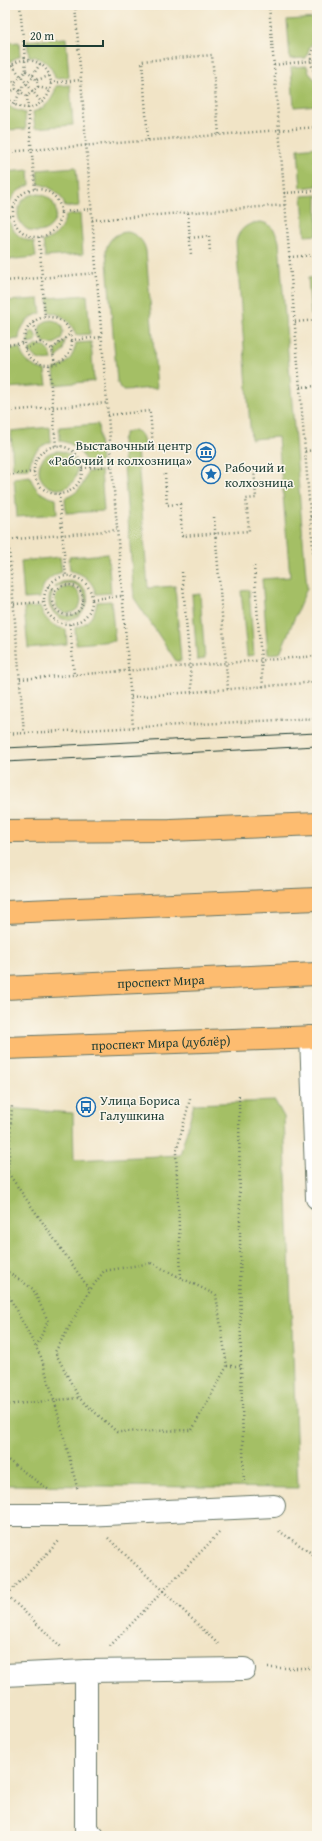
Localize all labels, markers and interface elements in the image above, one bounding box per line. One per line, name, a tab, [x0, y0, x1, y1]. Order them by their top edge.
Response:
scale bar	[24, 22, 103, 48]
text: 20 m	[30, 27, 54, 44]
place label: Выставочный центр «Рабочий и колхозница»	[48, 436, 192, 470]
museum icon: Выставочный центр «Рабочий и колхозница»	[195, 441, 217, 463]
place label: Рабочий и колхозница	[225, 458, 294, 492]
place icon: Рабочий и колхозница	[200, 463, 222, 485]
street label: проспект Мира	[117, 970, 206, 993]
street label: проспект Мира (дублёр)	[91, 1031, 231, 1055]
place label: Улица Бориса Галушкина	[100, 1091, 181, 1125]
bus stop icon: Улица Бориса Галушкина	[75, 1096, 97, 1118]

